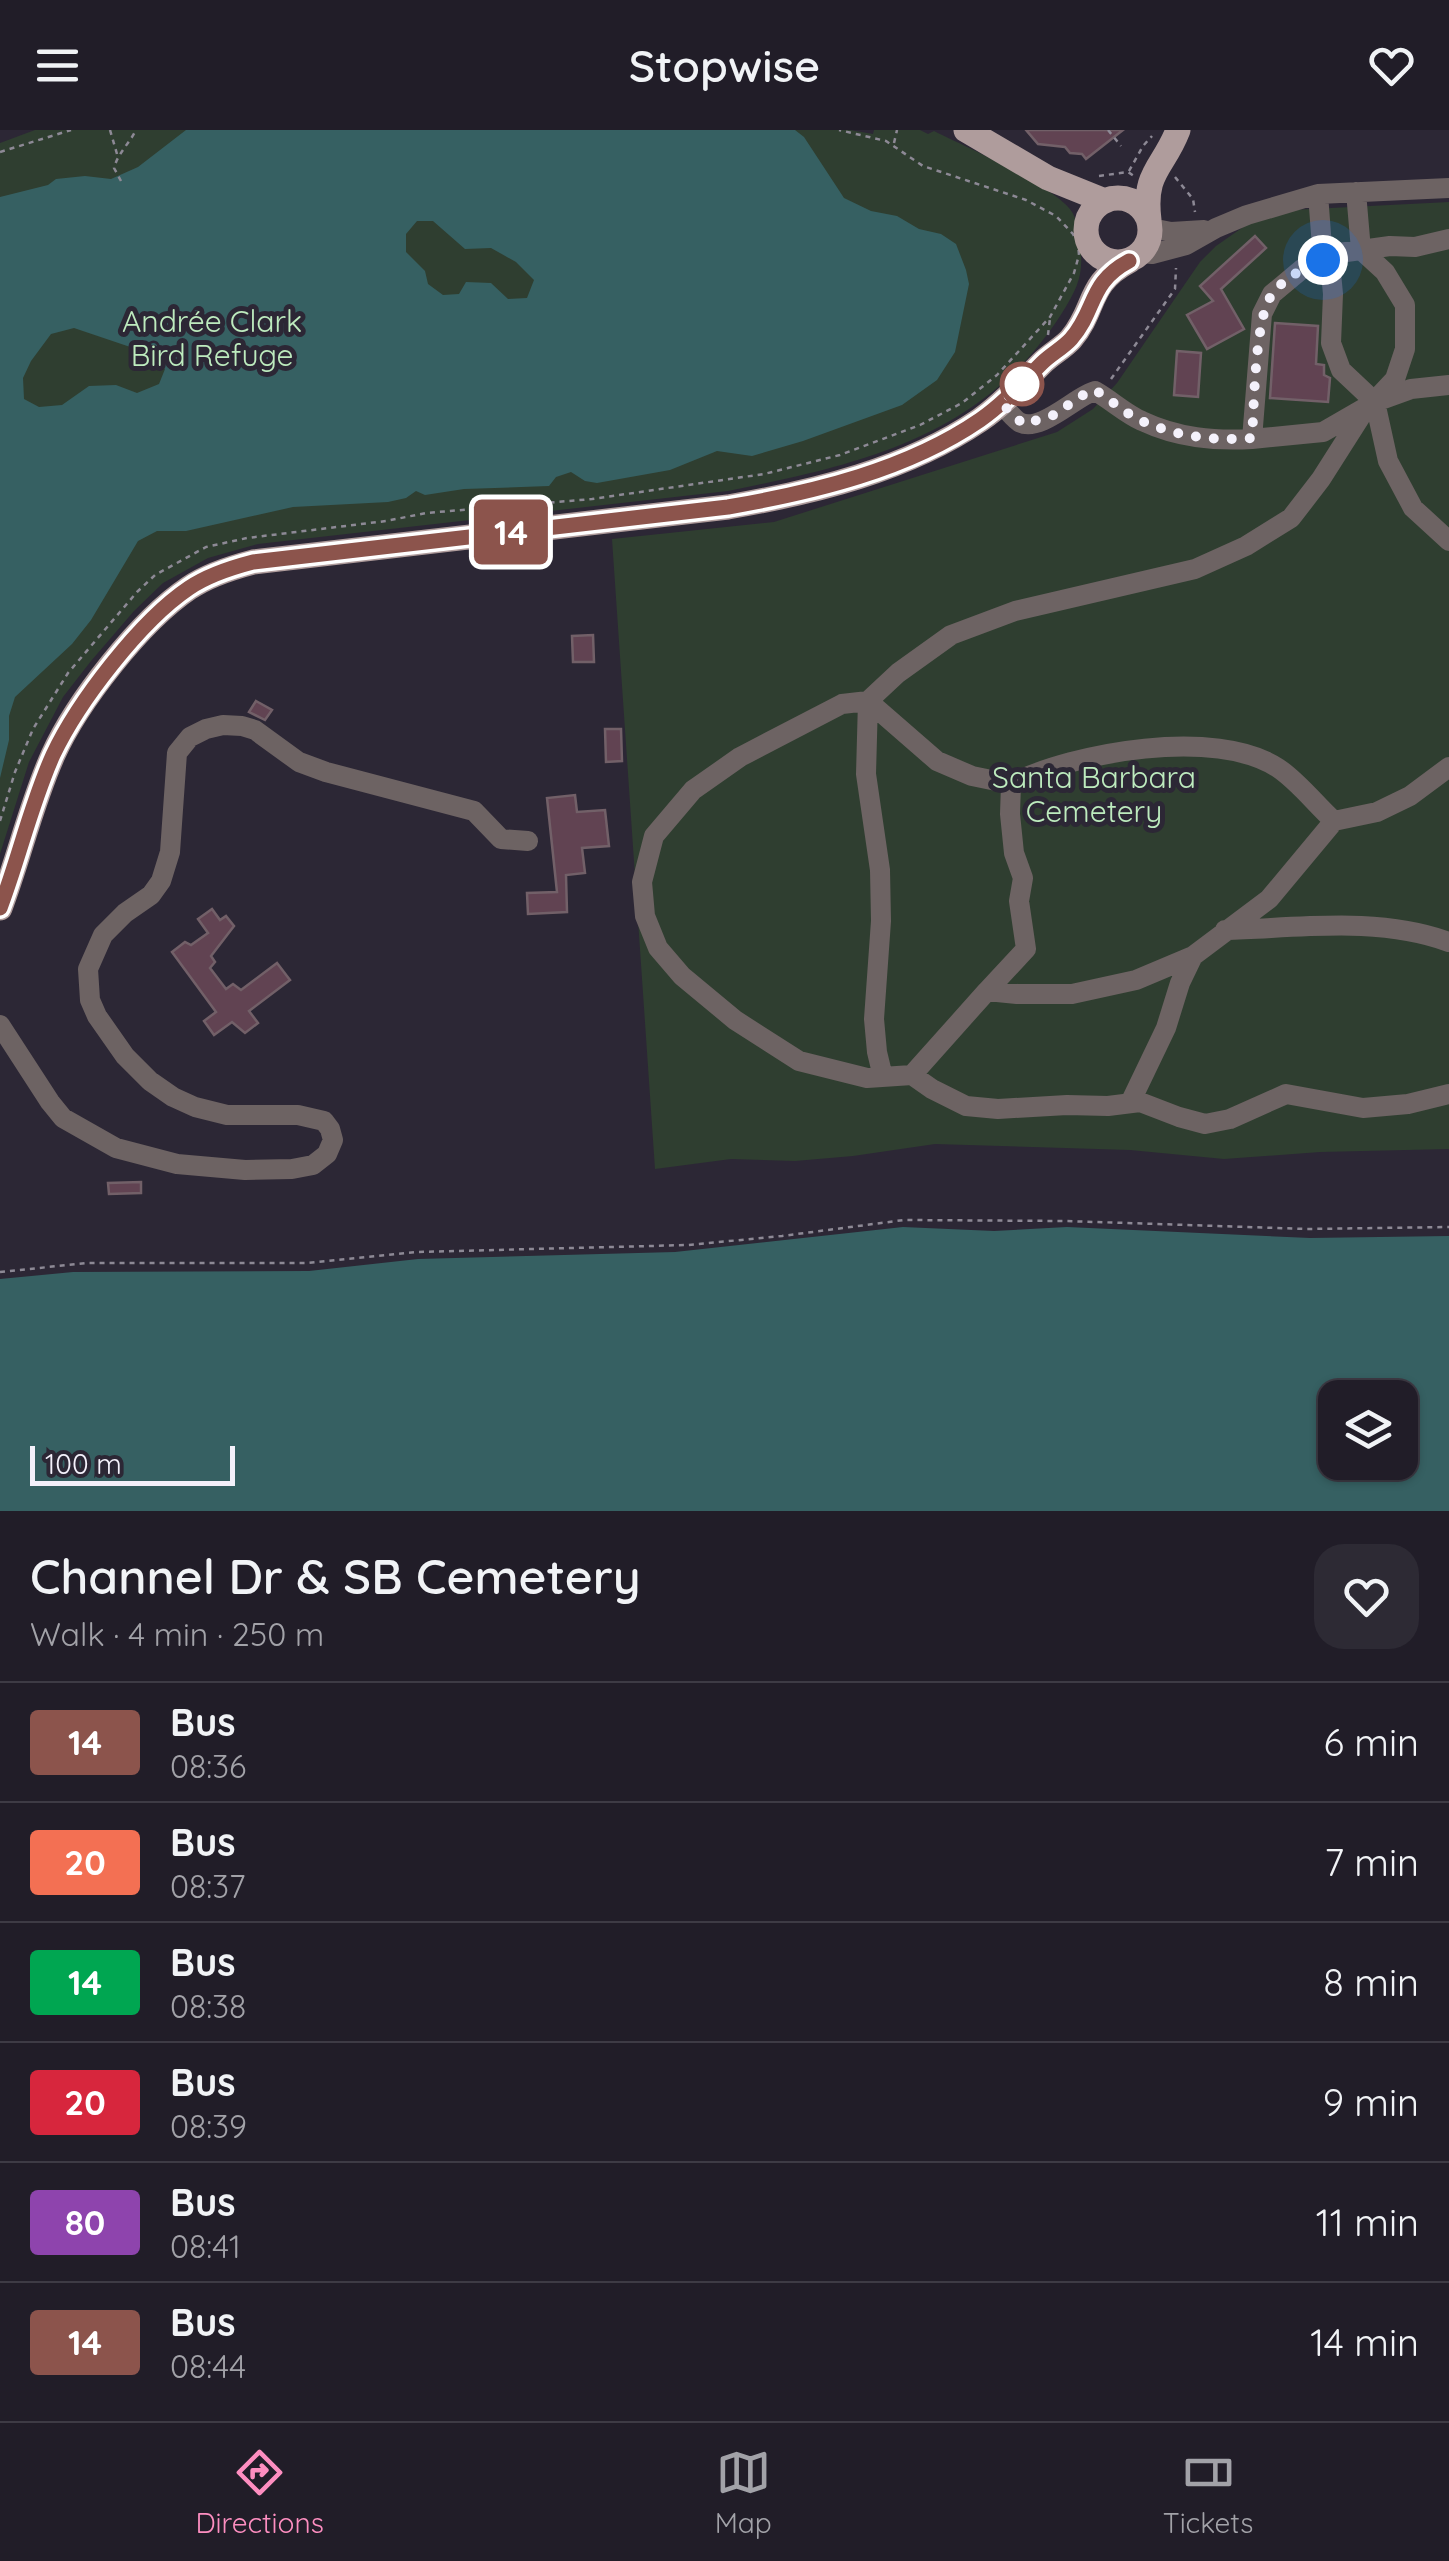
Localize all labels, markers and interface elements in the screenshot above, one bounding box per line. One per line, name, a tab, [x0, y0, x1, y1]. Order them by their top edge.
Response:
text: Stopwise	[629, 37, 820, 93]
icon: menu	[30, 38, 85, 93]
icon: heart	[1364, 38, 1419, 93]
your location	[1298, 235, 1348, 285]
park label: Andrée Clark Bird Refuge	[122, 302, 302, 374]
unlabelled marker	[1001, 363, 1043, 405]
line badge: 14	[466, 500, 556, 564]
text: 14	[494, 510, 528, 554]
park label: Santa Barbara Cemetery	[992, 758, 1196, 830]
map controls	[1318, 1380, 1418, 1480]
button: layers	[1318, 1380, 1418, 1480]
scale bar	[30, 1441, 235, 1486]
text: 100 m	[45, 1446, 122, 1481]
button: heart	[1314, 1544, 1419, 1649]
text: Channel Dr & SB Cemetery	[30, 1546, 641, 1606]
text: Walk · 4 min · 250 m	[30, 1614, 324, 1654]
text: Bus	[170, 1698, 236, 1746]
text: 6 min	[1323, 1718, 1419, 1766]
text: 14	[68, 1720, 102, 1764]
text: 08:36	[170, 1746, 246, 1786]
text: Bus	[170, 1818, 236, 1866]
text: 7 min	[1324, 1838, 1419, 1886]
text: 20	[64, 1840, 106, 1884]
text: 08:37	[170, 1866, 246, 1906]
text: Bus	[170, 1938, 236, 1986]
text: 8 min	[1323, 1958, 1419, 2006]
text: 14	[68, 1960, 102, 2004]
text: 08:38	[170, 1986, 246, 2026]
text: Bus	[170, 2058, 236, 2106]
text: 9 min	[1323, 2078, 1419, 2126]
text: 20	[64, 2080, 106, 2124]
text: 08:39	[170, 2106, 247, 2146]
text: Bus	[170, 2178, 236, 2226]
text: 11 min	[1316, 2198, 1419, 2246]
text: 80	[65, 2200, 105, 2244]
text: 08:41	[170, 2226, 241, 2266]
text: Bus	[170, 2298, 236, 2346]
text: 14 min	[1310, 2318, 1419, 2366]
text: 14	[68, 2320, 102, 2364]
text: 08:44	[170, 2346, 246, 2386]
tab: Directions	[195, 2445, 324, 2540]
tab: Map	[715, 2445, 772, 2540]
tab: Tickets	[1163, 2445, 1254, 2540]

